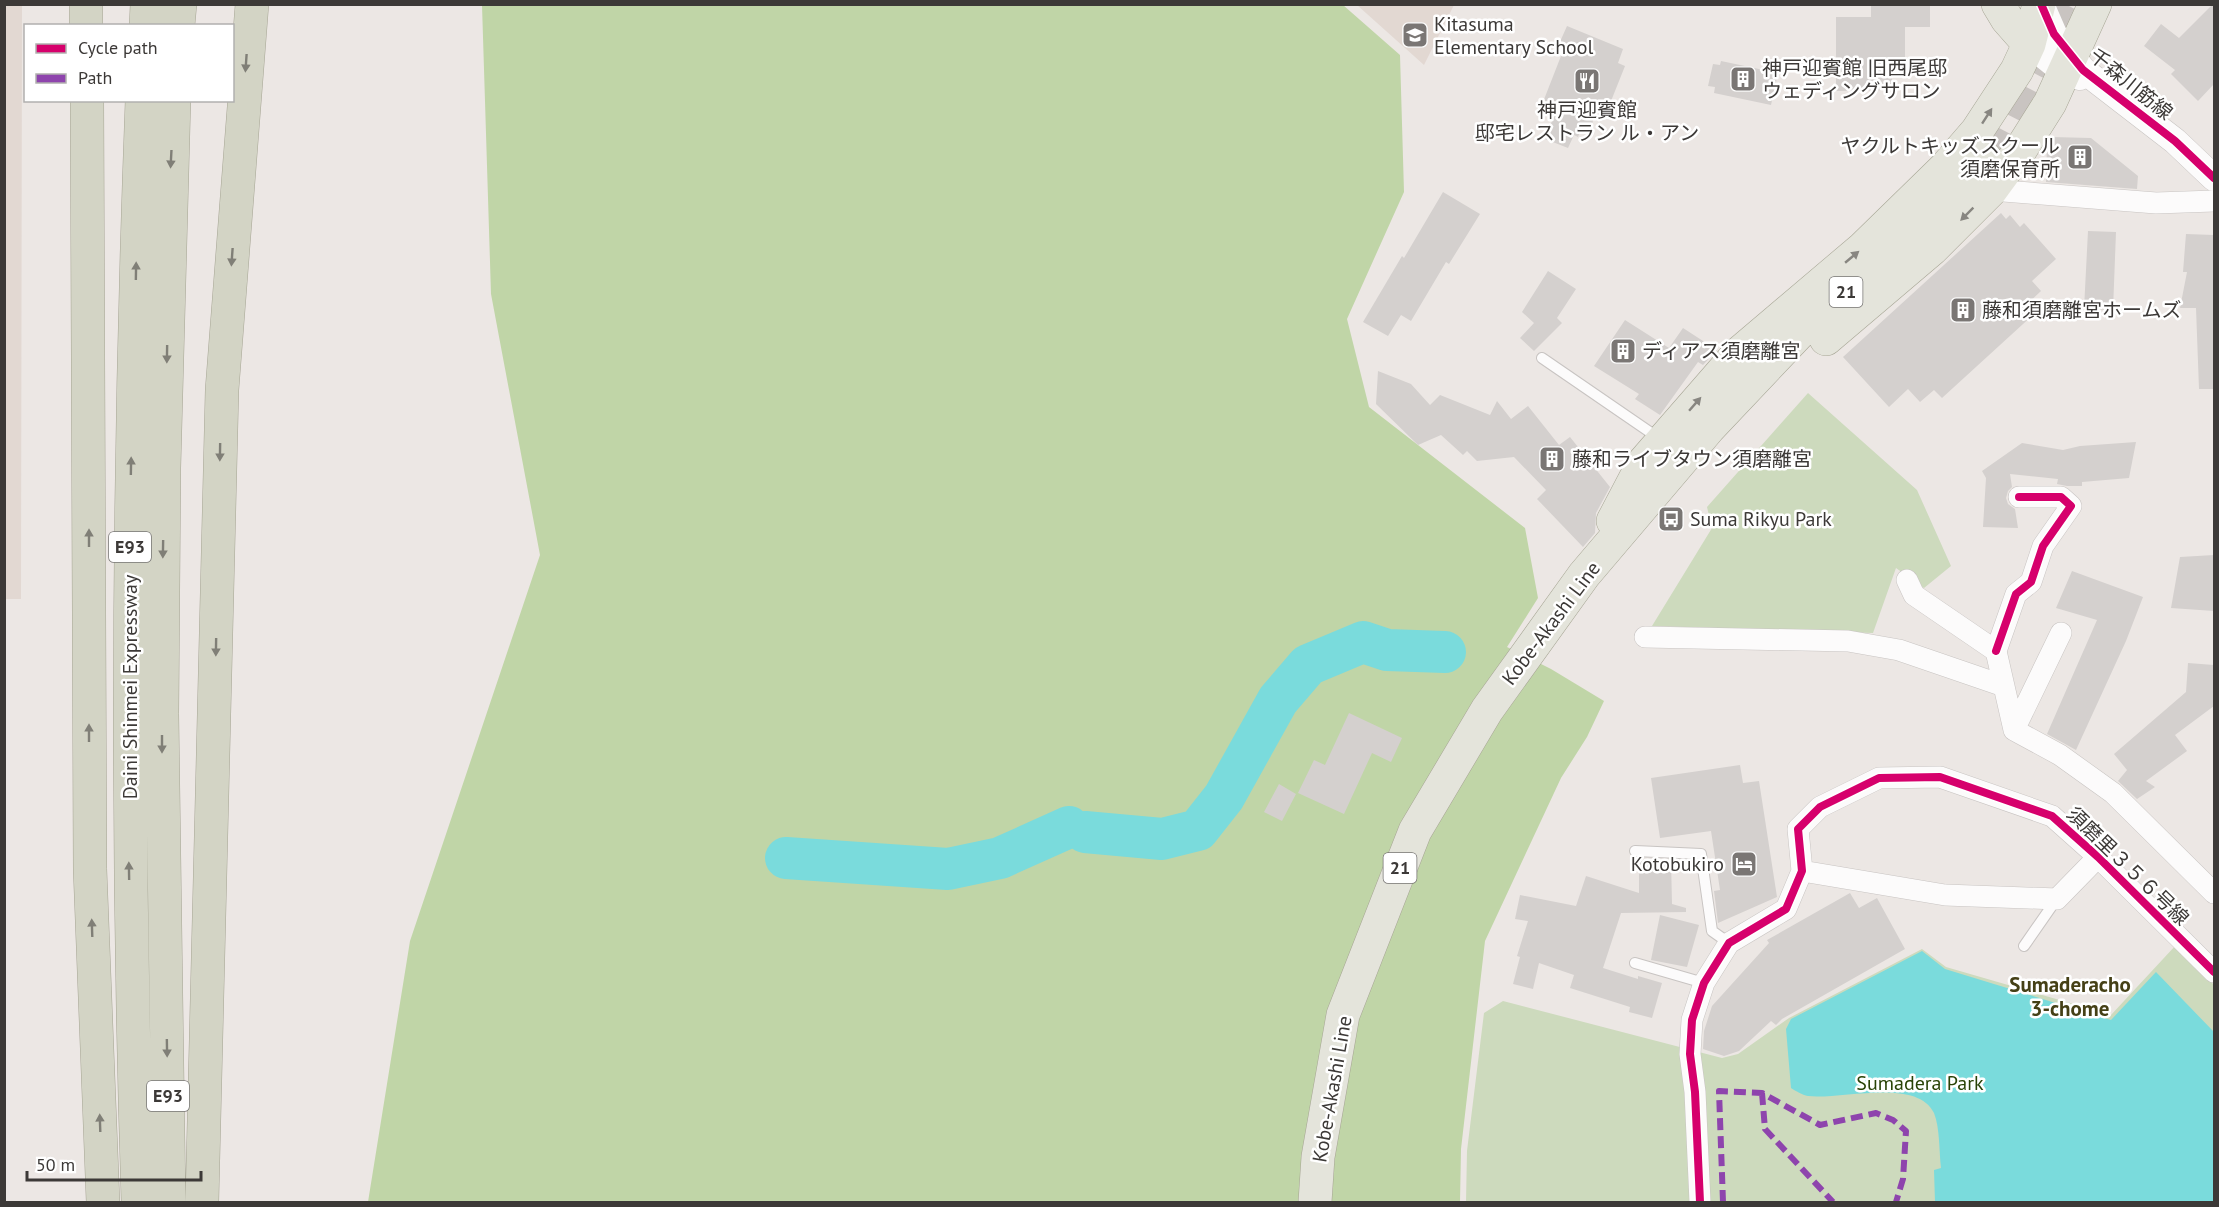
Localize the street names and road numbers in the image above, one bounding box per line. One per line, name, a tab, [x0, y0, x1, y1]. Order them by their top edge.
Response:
street label: 千森川筋線	[2084, 42, 2178, 126]
road number: 21	[1830, 277, 1862, 307]
road number: E93	[109, 532, 151, 562]
street label: Kobe-Akashi Line	[1496, 556, 1606, 690]
street label: Daini Shinmei Expressway	[117, 574, 143, 799]
street label: 須磨里３５６号線	[2061, 801, 2195, 931]
road number: 21	[1384, 853, 1416, 883]
street label: Kobe-Akashi Line	[1306, 1014, 1358, 1164]
road number: E93	[147, 1081, 189, 1111]

